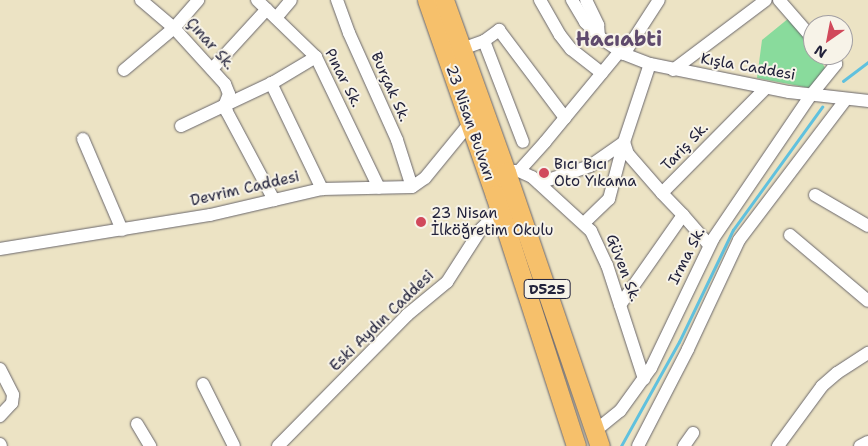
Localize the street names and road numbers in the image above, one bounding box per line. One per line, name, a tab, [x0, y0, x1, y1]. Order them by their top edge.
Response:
street label: Çınar Sk.	[182, 14, 238, 74]
street label: Pınar Sk.	[321, 46, 365, 110]
street label: Burçak Sk.	[367, 49, 413, 125]
street label: Kışla Caddesi	[699, 50, 797, 84]
street label: 23 Nisan Bulvarı	[442, 63, 498, 183]
street label: Tariş Sk.	[658, 119, 712, 175]
street label: Devrim Caddesi	[189, 168, 301, 210]
street label: Irma Sk.	[665, 224, 709, 288]
street label: Güven Sk.	[602, 232, 644, 304]
street label: Eski Aydın Caddesi	[326, 267, 438, 375]
road number: D525	[523, 278, 571, 300]

